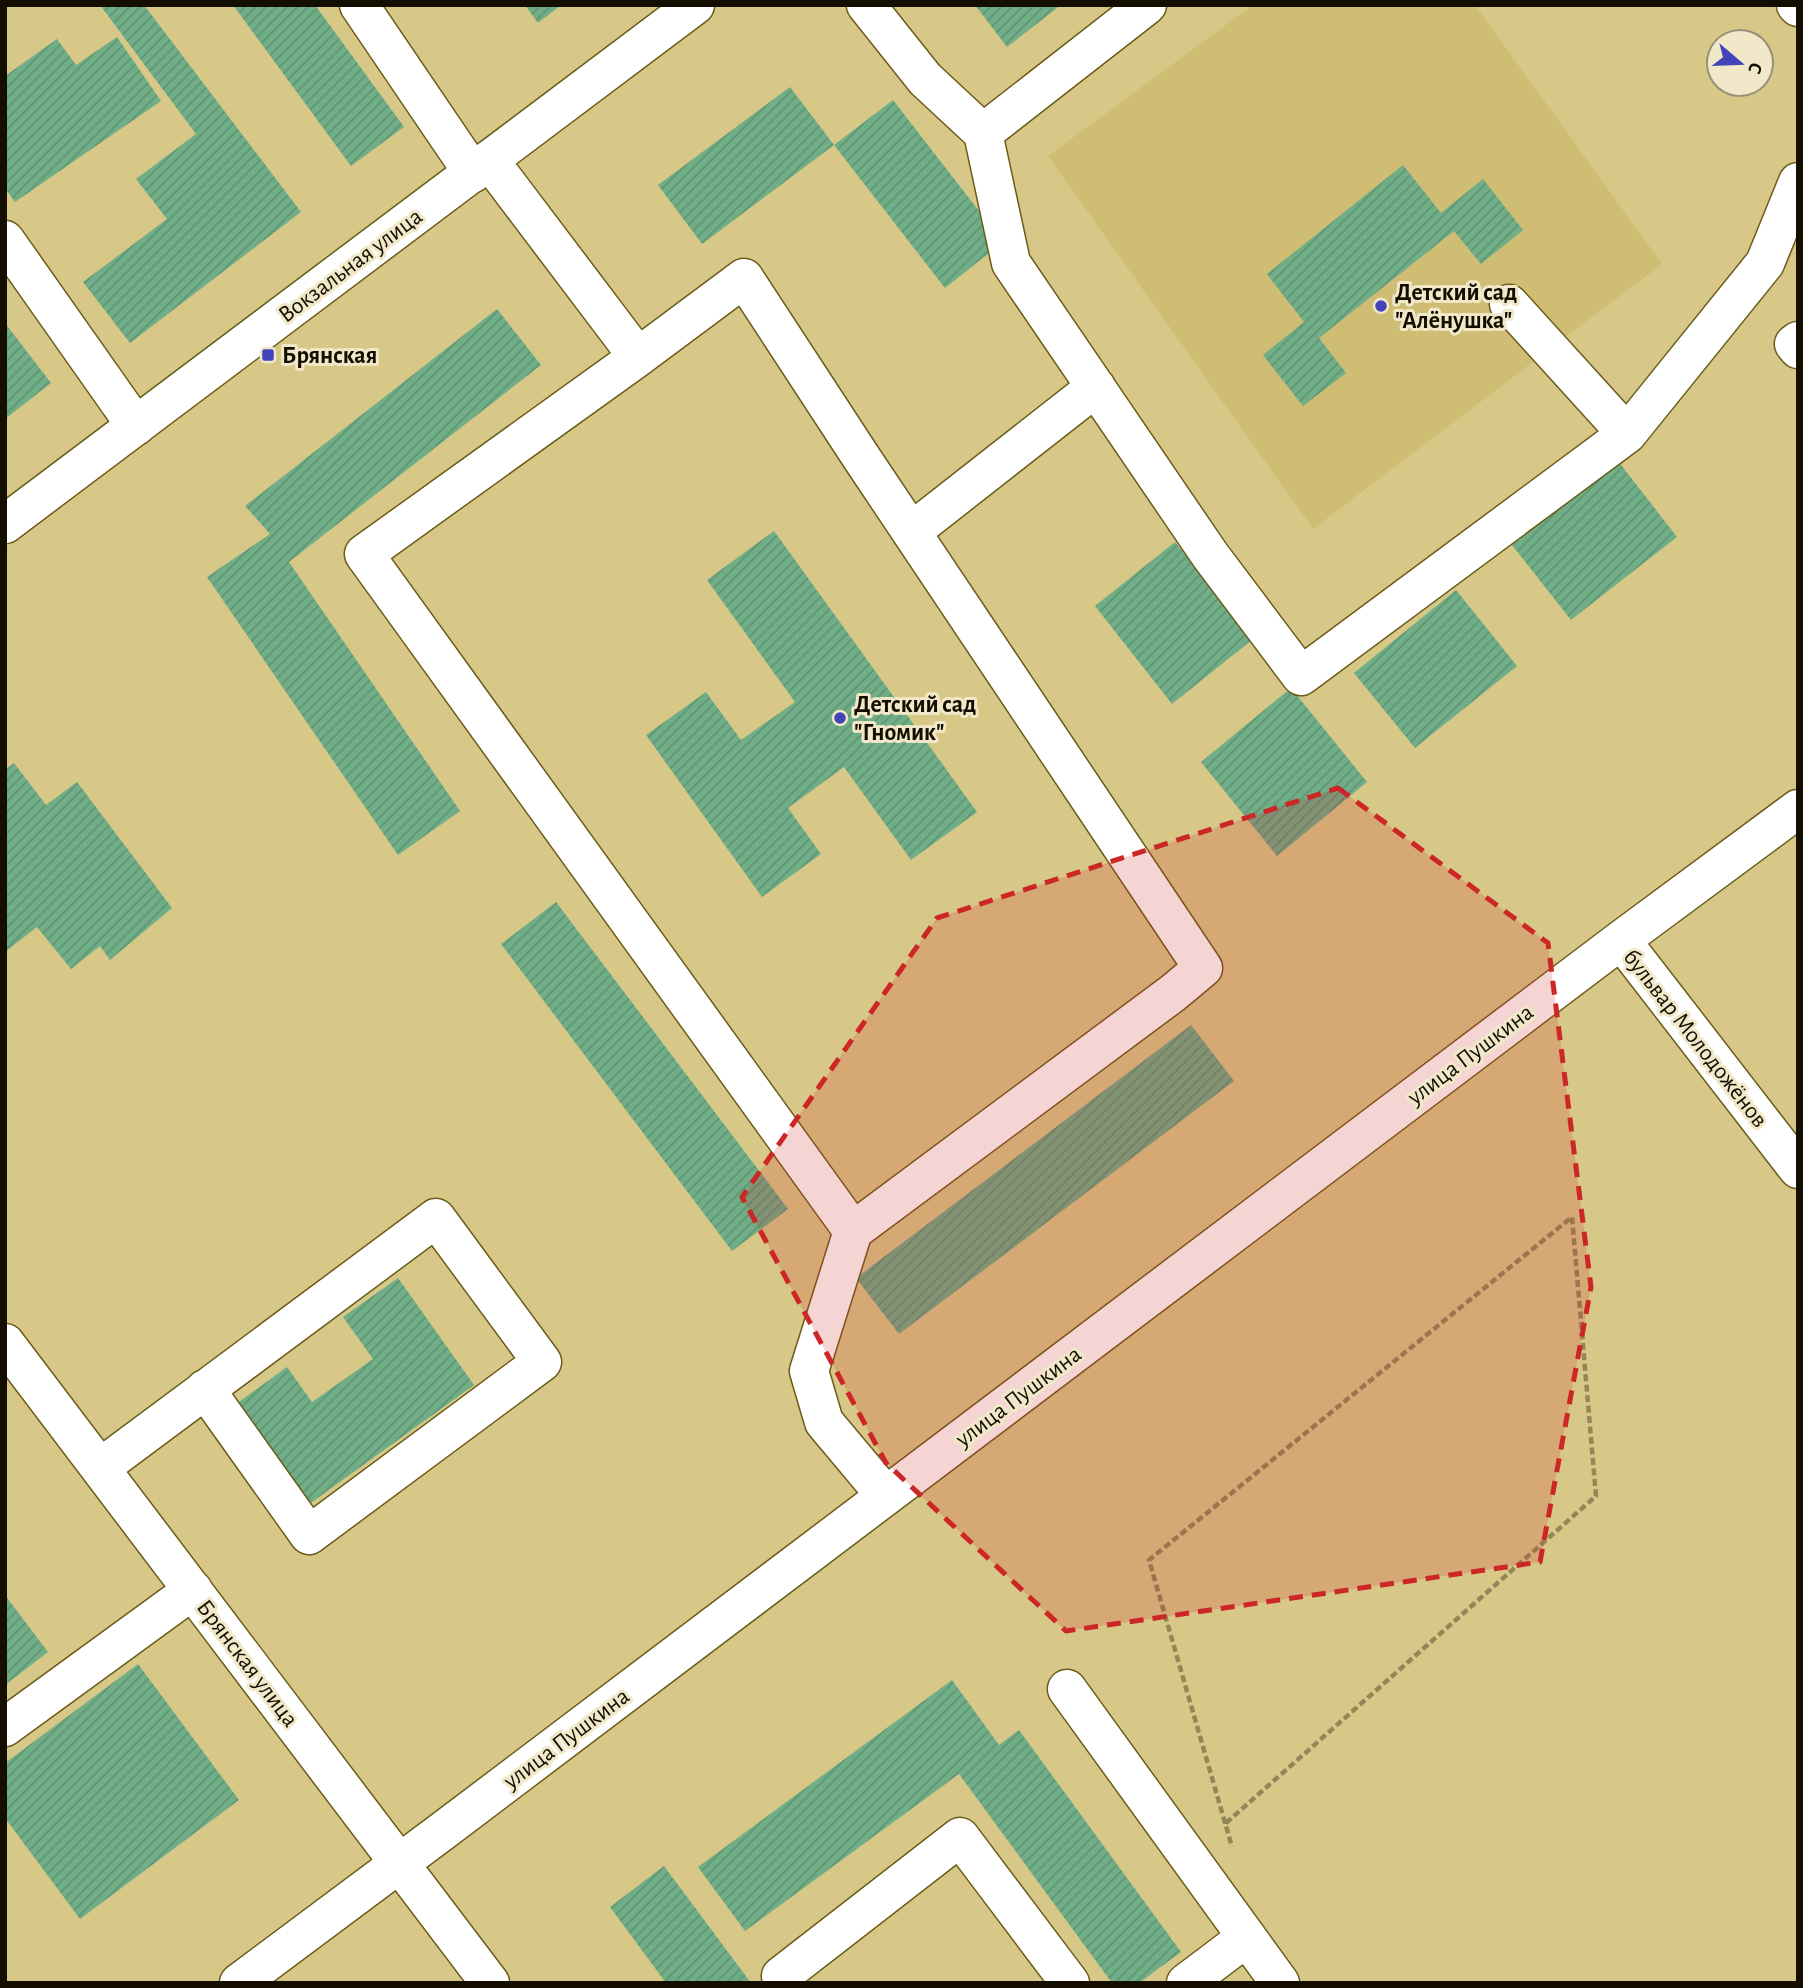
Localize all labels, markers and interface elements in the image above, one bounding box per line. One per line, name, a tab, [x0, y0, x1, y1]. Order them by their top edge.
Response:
north arrow	[1705, 28, 1775, 98]
text: С	[1744, 60, 1765, 76]
street label: Вокзальная улица	[274, 204, 427, 327]
place label: Детский сад "Алёнушка"	[1395, 281, 1517, 333]
marker: Детский сад "Алёнушка"	[1373, 298, 1389, 314]
place label: Брянская	[282, 344, 377, 368]
marker: Брянская	[260, 347, 276, 363]
place label: Детский сад "Гномик"	[854, 693, 976, 745]
marker: Детский сад "Гномик"	[832, 710, 848, 726]
street label: бульвар Молодожёнов	[1618, 945, 1772, 1132]
street label: улица Пушкина	[1402, 1000, 1538, 1110]
street label: улица Пушкина	[950, 1342, 1086, 1452]
street label: Брянская улица	[192, 1596, 303, 1732]
street label: улица Пушкина	[498, 1684, 634, 1794]

